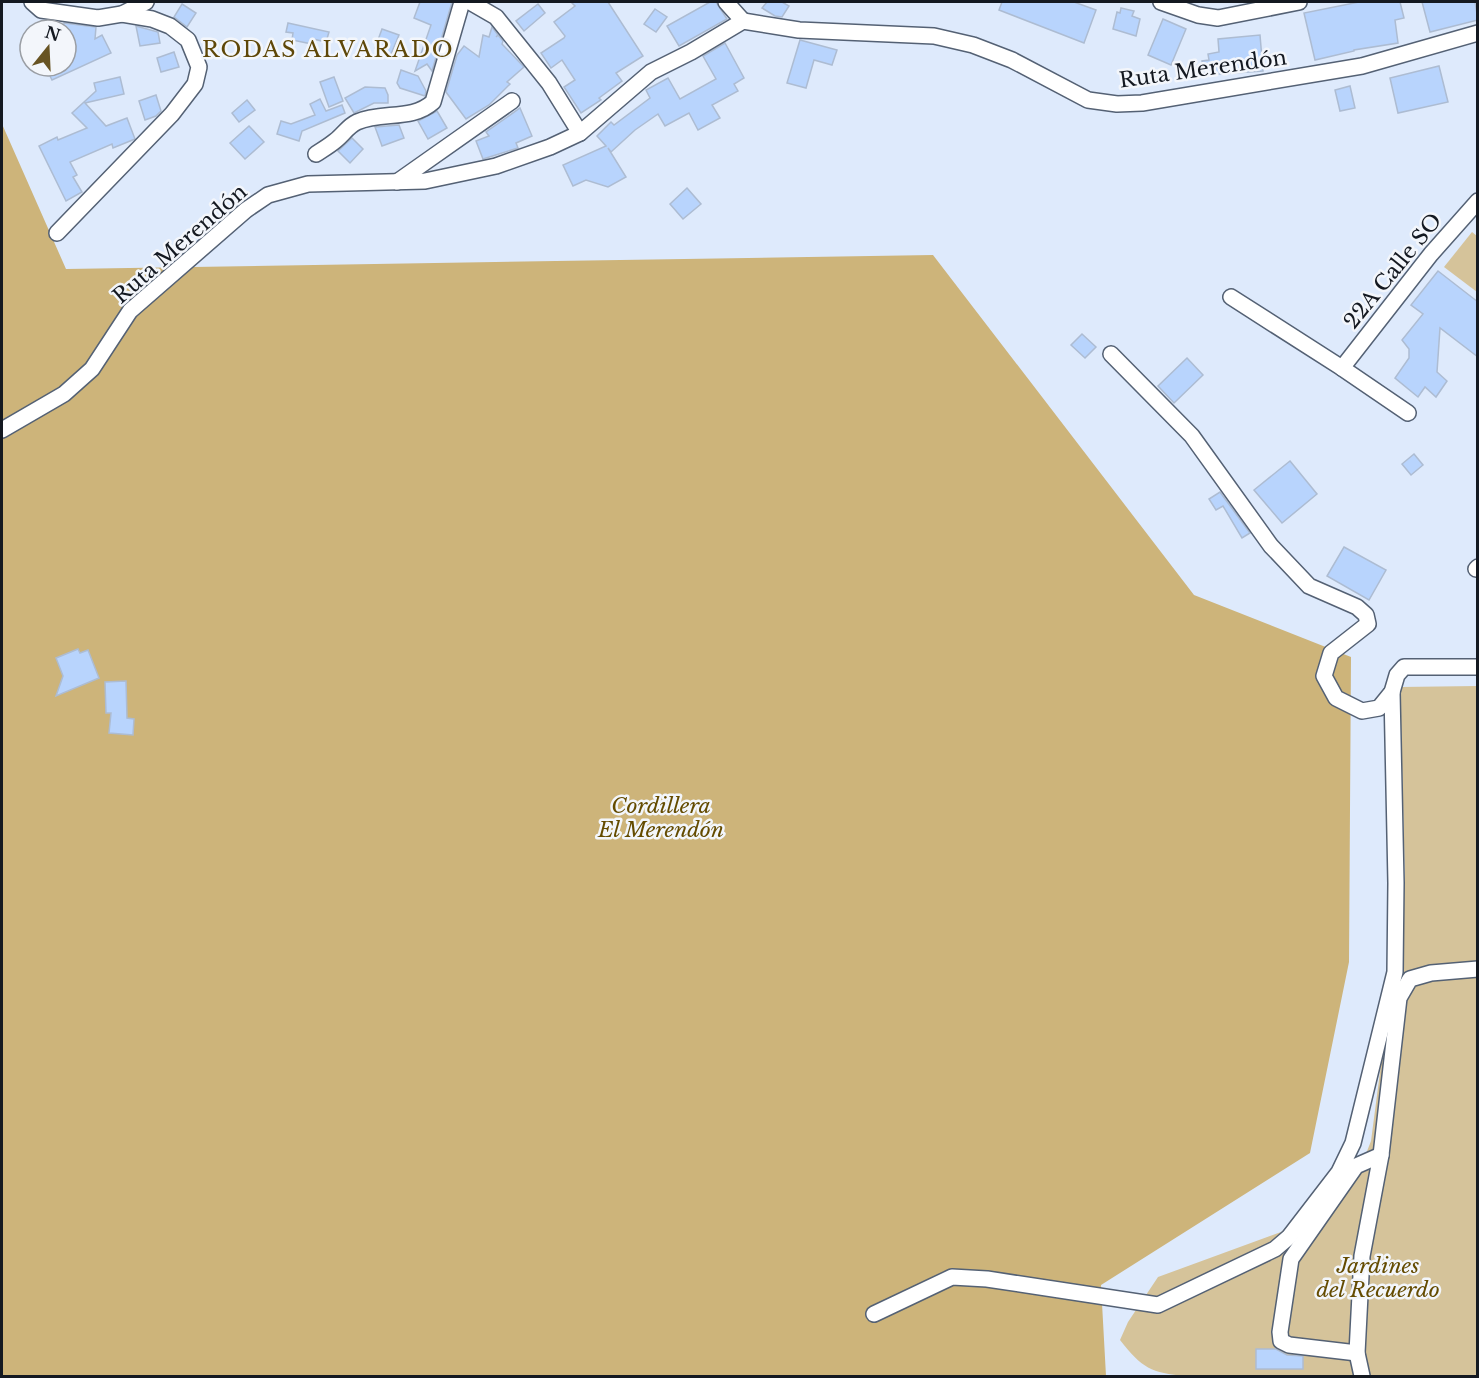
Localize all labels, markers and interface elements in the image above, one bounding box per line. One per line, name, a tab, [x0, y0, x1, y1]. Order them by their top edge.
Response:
north arrow	[18, 18, 78, 78]
text: N	[42, 22, 63, 46]
district label: RODAS ALVARADO	[202, 36, 454, 63]
street label: Ruta Merendón	[1117, 44, 1289, 94]
street label: Ruta Merendón	[108, 179, 252, 309]
street label: 22A Calle SO	[1339, 208, 1447, 334]
park label: Cordillera El Merendón	[597, 793, 724, 843]
park label: Jardines del Recuerdo	[1316, 1253, 1440, 1303]

